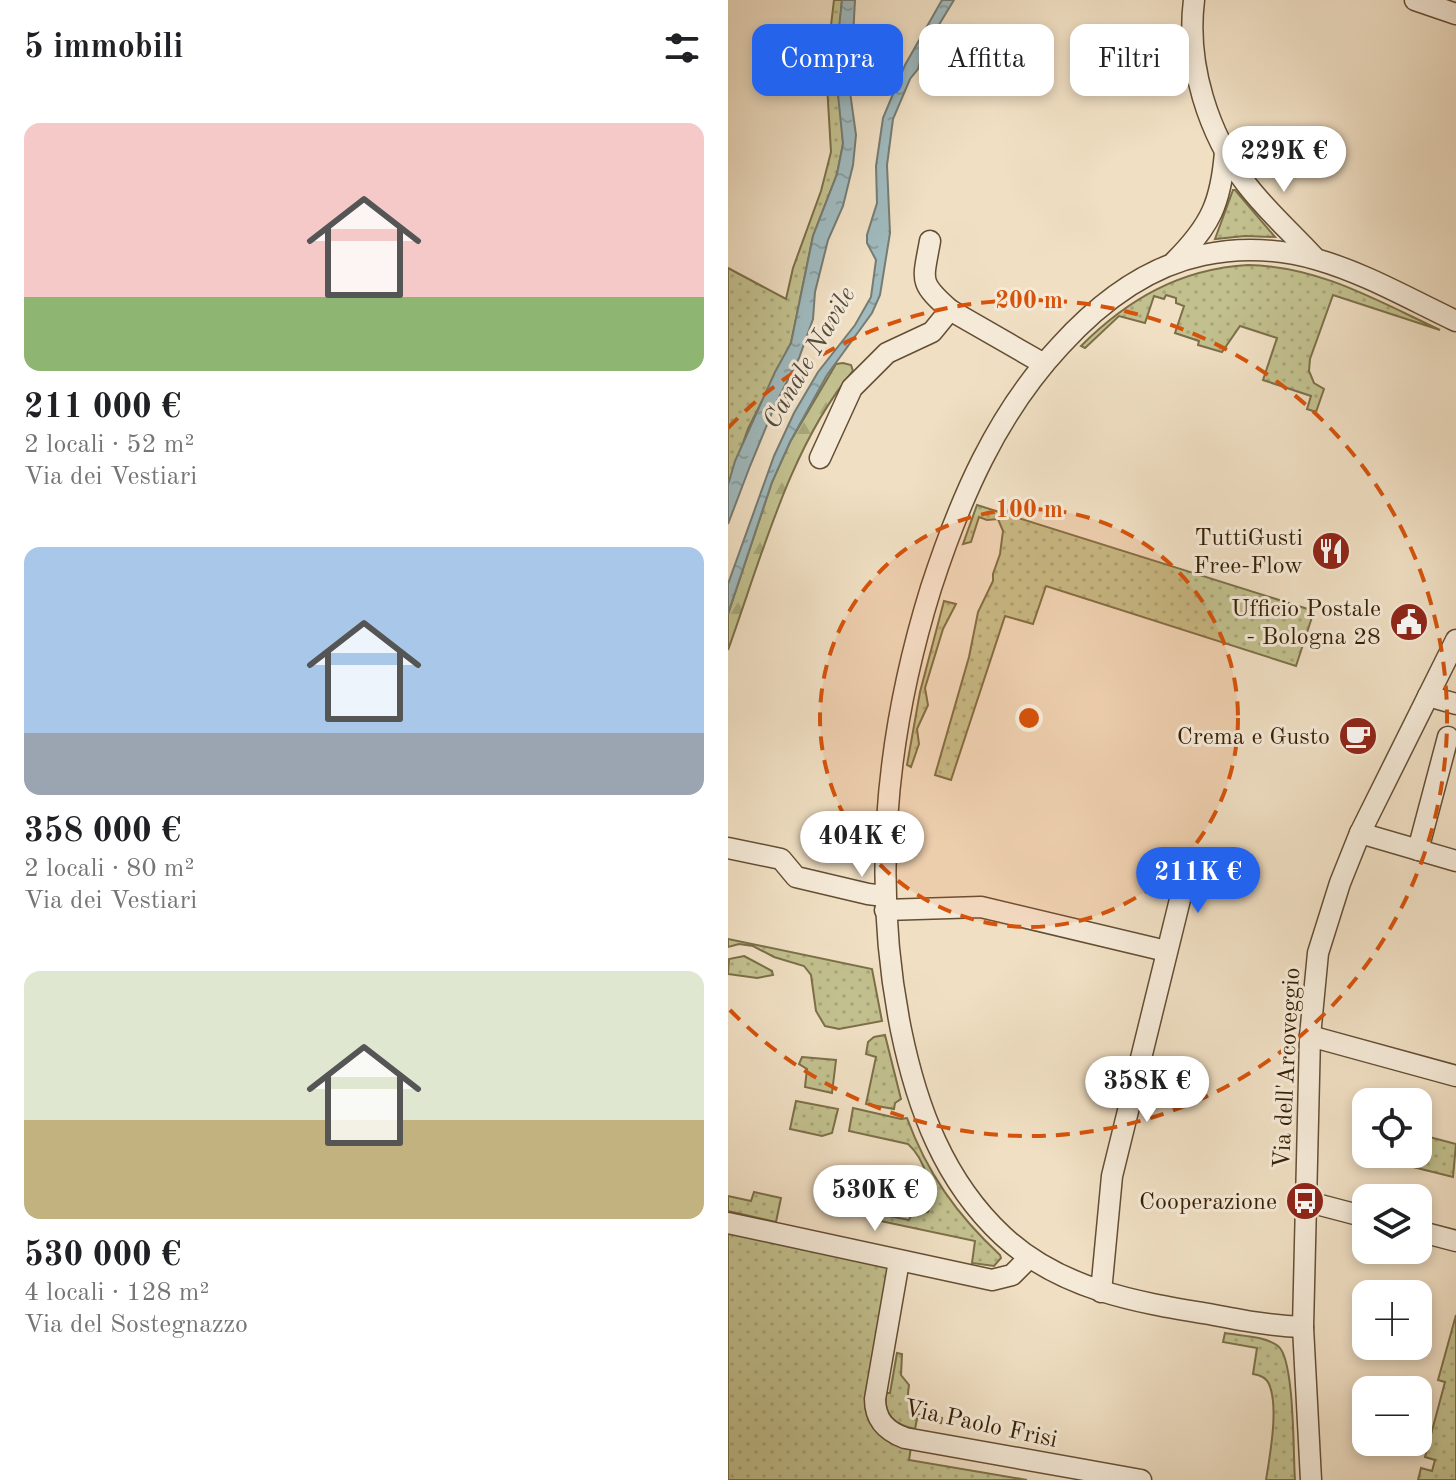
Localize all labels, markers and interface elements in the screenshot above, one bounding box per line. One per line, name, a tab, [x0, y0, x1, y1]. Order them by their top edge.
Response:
chip: Compra	[752, 24, 903, 96]
chip: Affitta	[919, 24, 1054, 96]
chip: Filtri	[1070, 24, 1189, 96]
icon: filters	[660, 26, 704, 70]
text: 5 immobili	[24, 31, 183, 65]
pin: 229K €	[1219, 126, 1349, 194]
text: 229K €	[1240, 139, 1328, 165]
icon: home	[292, 175, 436, 319]
water label: Canale Navile	[759, 283, 861, 433]
text: 200 m	[995, 290, 1063, 314]
text: 211 000 €	[24, 391, 181, 425]
text: 2 locali · 52 m²	[24, 432, 194, 458]
text: Via dei Vestiari	[24, 464, 197, 490]
text: 100 m	[995, 499, 1063, 523]
place label: TuttiGusti Free-Flow	[1193, 527, 1303, 579]
restaurant icon: TuttiGusti Free-Flow	[1310, 530, 1352, 572]
place label: Ufficio Postale - Bologna 28	[1231, 598, 1381, 650]
icon: home	[292, 599, 436, 743]
public building icon: Ufficio Postale - Bologna 28	[1388, 601, 1430, 643]
centre of rings	[1015, 704, 1043, 732]
cafe icon: Crema e Gusto	[1337, 715, 1379, 757]
place label: Crema e Gusto	[1177, 726, 1330, 750]
pin: 404K €	[797, 811, 927, 879]
text: 358 000 €	[24, 815, 181, 849]
text: 404K €	[818, 824, 906, 850]
pin: 211K €	[1133, 847, 1263, 915]
text: 2 locali · 80 m²	[24, 856, 194, 882]
text: 211K €	[1154, 860, 1242, 886]
text: Via dei Vestiari	[24, 888, 197, 914]
street label: Via dell'Arcoveggio	[1271, 967, 1305, 1169]
icon: home	[292, 1023, 436, 1167]
pin: 358K €	[1082, 1056, 1212, 1124]
text: 358K €	[1103, 1069, 1191, 1095]
map controls	[1352, 1088, 1432, 1456]
button: locate	[1352, 1088, 1432, 1168]
pin: 530K €	[810, 1165, 940, 1233]
text: 530K €	[831, 1178, 919, 1204]
bus stop icon: Cooperazione	[1284, 1180, 1326, 1222]
button: layers	[1352, 1184, 1432, 1264]
place label: Cooperazione	[1139, 1191, 1277, 1215]
text: 530 000 €	[24, 1239, 181, 1273]
text: 4 locali · 128 m²	[24, 1280, 209, 1306]
button: +	[1352, 1280, 1432, 1360]
text: Via del Sostegnazzo	[24, 1312, 248, 1338]
button: −	[1352, 1376, 1432, 1456]
street label: Via Paolo Frisi	[902, 1397, 1059, 1453]

